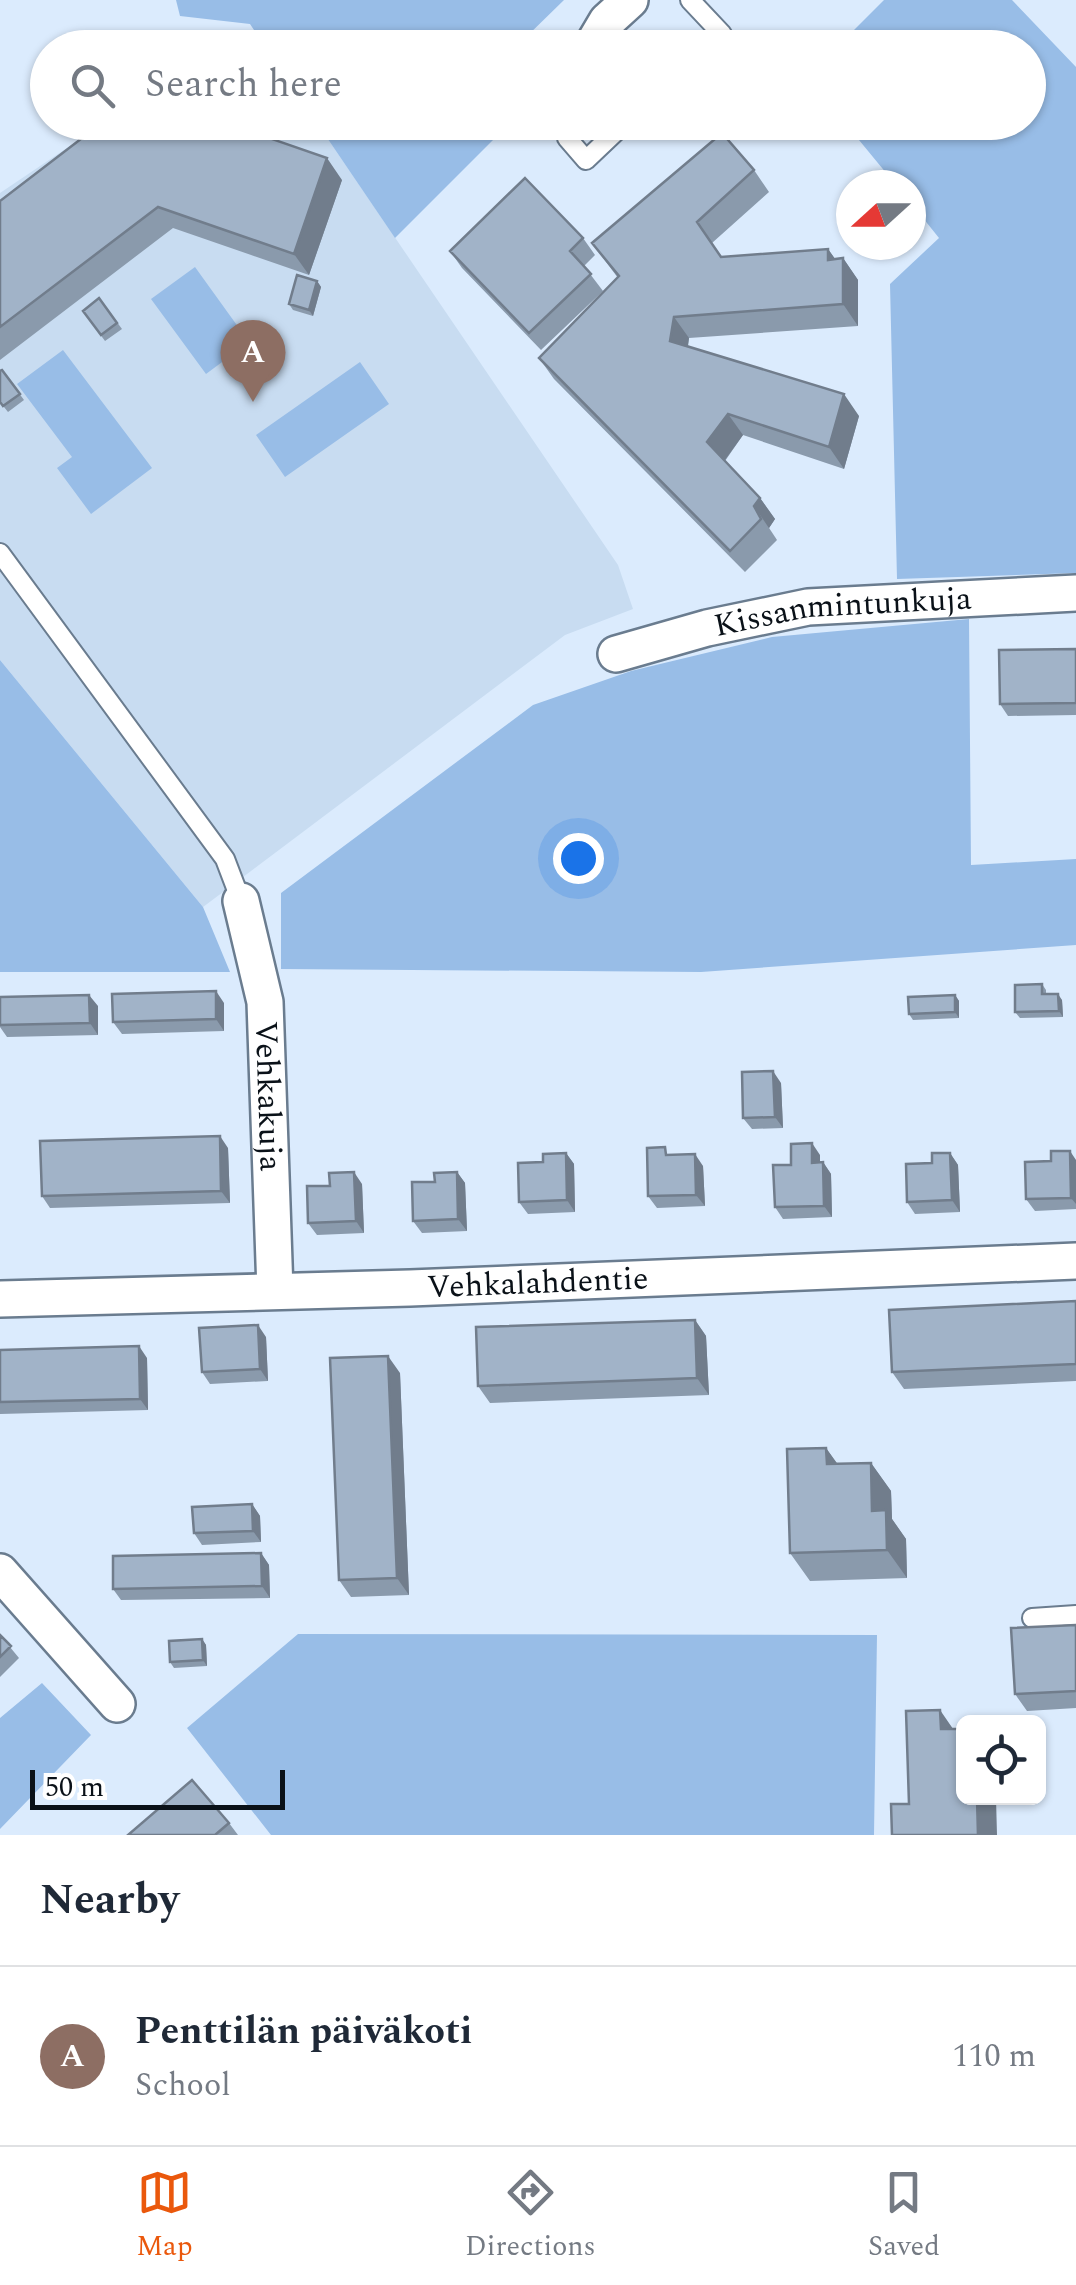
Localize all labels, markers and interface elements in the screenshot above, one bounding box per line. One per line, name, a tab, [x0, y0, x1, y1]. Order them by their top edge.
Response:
search box	[30, 30, 1046, 140]
text: Search here	[145, 56, 342, 114]
icon: search	[65, 58, 120, 113]
north arrow	[836, 170, 926, 260]
pin: A	[220, 320, 286, 402]
street label: Kissanmintunkuja	[709, 574, 973, 650]
your location	[553, 833, 604, 884]
street label: Vehkakuja	[241, 1020, 295, 1172]
street label: Vehkalahdentie	[426, 1254, 649, 1312]
map controls	[956, 1715, 1046, 1805]
button: locate	[956, 1715, 1046, 1805]
scale bar	[30, 1765, 285, 1810]
text: 50 m	[45, 1766, 104, 1809]
text: Nearby	[40, 1869, 179, 1932]
text: Penttilän päiväkoti	[135, 2003, 472, 2061]
text: A	[60, 2032, 85, 2081]
text: 110 m	[952, 2032, 1036, 2081]
text: School	[135, 2061, 231, 2110]
tab: Map	[136, 2165, 193, 2268]
tab: Directions	[465, 2165, 596, 2268]
tab: Saved	[868, 2165, 940, 2268]

